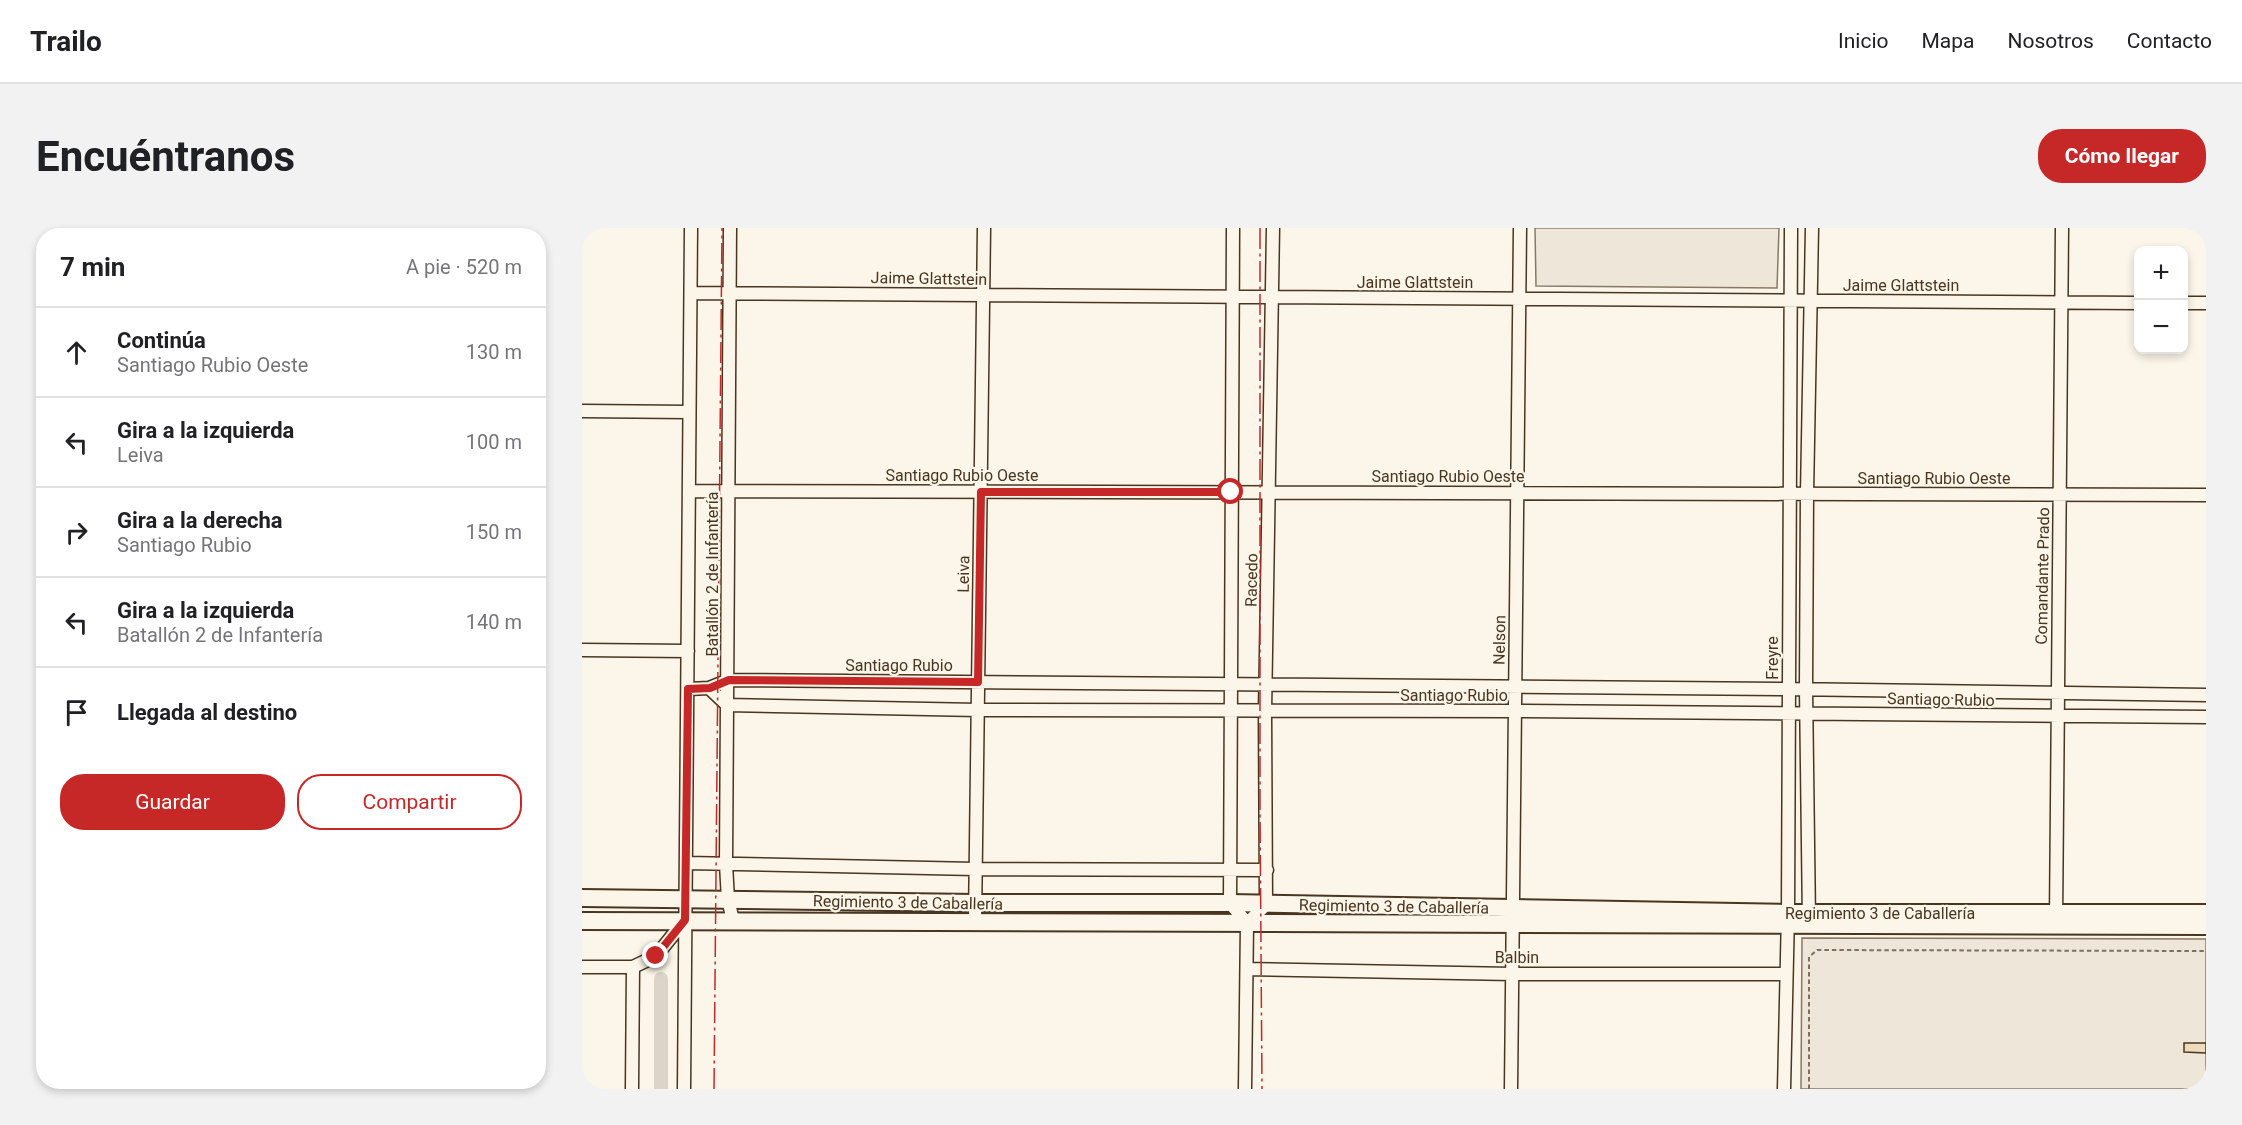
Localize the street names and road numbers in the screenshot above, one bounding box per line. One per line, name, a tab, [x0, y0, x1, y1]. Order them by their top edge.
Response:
street label: Jaime Glattstein	[871, 268, 987, 289]
street label: Jaime Glattstein	[1357, 273, 1473, 292]
street label: Jaime Glattstein	[1843, 276, 1959, 295]
street label: Santiago Rubio Oeste	[885, 466, 1039, 485]
street label: Santiago Rubio Oeste	[1371, 467, 1525, 486]
street label: Santiago Rubio Oeste	[1857, 469, 2011, 488]
street label: Batallón 2 de Infantería	[703, 492, 722, 656]
street label: Comandante Prado	[2032, 507, 2053, 645]
street label: Racedo	[1242, 553, 1261, 607]
street label: Leiva	[954, 555, 973, 593]
street label: Nelson	[1490, 615, 1509, 665]
street label: Freyre	[1763, 636, 1782, 680]
street label: Santiago Rubio	[845, 656, 953, 675]
street label: Santiago Rubio	[1400, 686, 1508, 705]
street label: Santiago Rubio	[1887, 689, 1995, 710]
street label: Regimiento 3 de Caballería	[813, 891, 1003, 914]
street label: Regimiento 3 de Caballería	[1299, 895, 1489, 918]
street label: Regimiento 3 de Caballería	[1785, 904, 1975, 923]
street label: Balbin	[1495, 948, 1539, 967]

